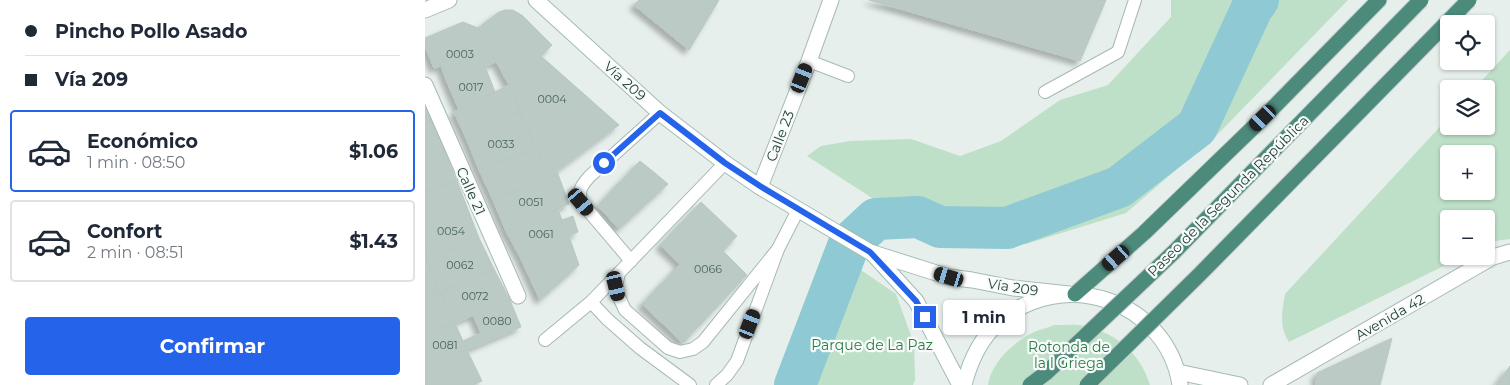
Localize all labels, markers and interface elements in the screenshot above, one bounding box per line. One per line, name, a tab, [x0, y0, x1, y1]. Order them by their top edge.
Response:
map controls	[1440, 15, 1495, 265]
button: locate	[1440, 15, 1495, 70]
text: Pincho Pollo Asado	[55, 20, 247, 43]
house number: 0003	[446, 47, 474, 61]
street label: Vía 209	[600, 57, 650, 105]
car	[789, 61, 814, 95]
text: Vía 209	[55, 68, 128, 91]
house number: 0017	[458, 80, 484, 94]
button: layers	[1440, 80, 1495, 135]
house number: 0004	[537, 92, 567, 106]
car	[1247, 102, 1279, 134]
street label: Calle 23	[762, 108, 798, 164]
street label: Paseo de la Segunda República	[1144, 112, 1312, 280]
icon: car	[27, 129, 72, 174]
text: Económico	[87, 130, 198, 153]
house number: 0033	[488, 137, 514, 151]
text: $1.06	[349, 140, 398, 163]
button: +	[1440, 145, 1495, 200]
route start	[593, 152, 615, 174]
text: 1 min · 08:50	[87, 153, 185, 172]
street label: Calle 21	[452, 164, 490, 218]
car	[565, 186, 596, 218]
house number: 0051	[519, 195, 543, 209]
button: −	[1440, 210, 1495, 265]
icon: car	[27, 219, 72, 264]
text: Confort	[87, 220, 162, 243]
house number: 0054	[437, 224, 466, 238]
house number: 0061	[528, 227, 554, 241]
text: $1.43	[349, 230, 398, 253]
car	[1099, 242, 1132, 274]
text: 2 min · 08:51	[87, 243, 184, 262]
house number: 0062	[446, 258, 474, 272]
house number: 0066	[694, 262, 722, 276]
car	[932, 265, 965, 289]
car	[605, 270, 626, 302]
street label: Vía 209	[986, 274, 1040, 300]
house number: 0072	[461, 289, 489, 303]
street label: Avenida 42	[1352, 290, 1428, 344]
callout: 1 min	[943, 300, 1025, 334]
route end	[914, 306, 936, 328]
car	[737, 307, 762, 341]
text: 1 min	[962, 308, 1006, 327]
house number: 0080	[483, 314, 511, 328]
button: Confirmar	[25, 317, 400, 375]
park label: Parque de La Paz	[811, 336, 933, 354]
house number: 0081	[432, 338, 458, 352]
park label: Rotonda de la I Griega	[1028, 338, 1110, 372]

